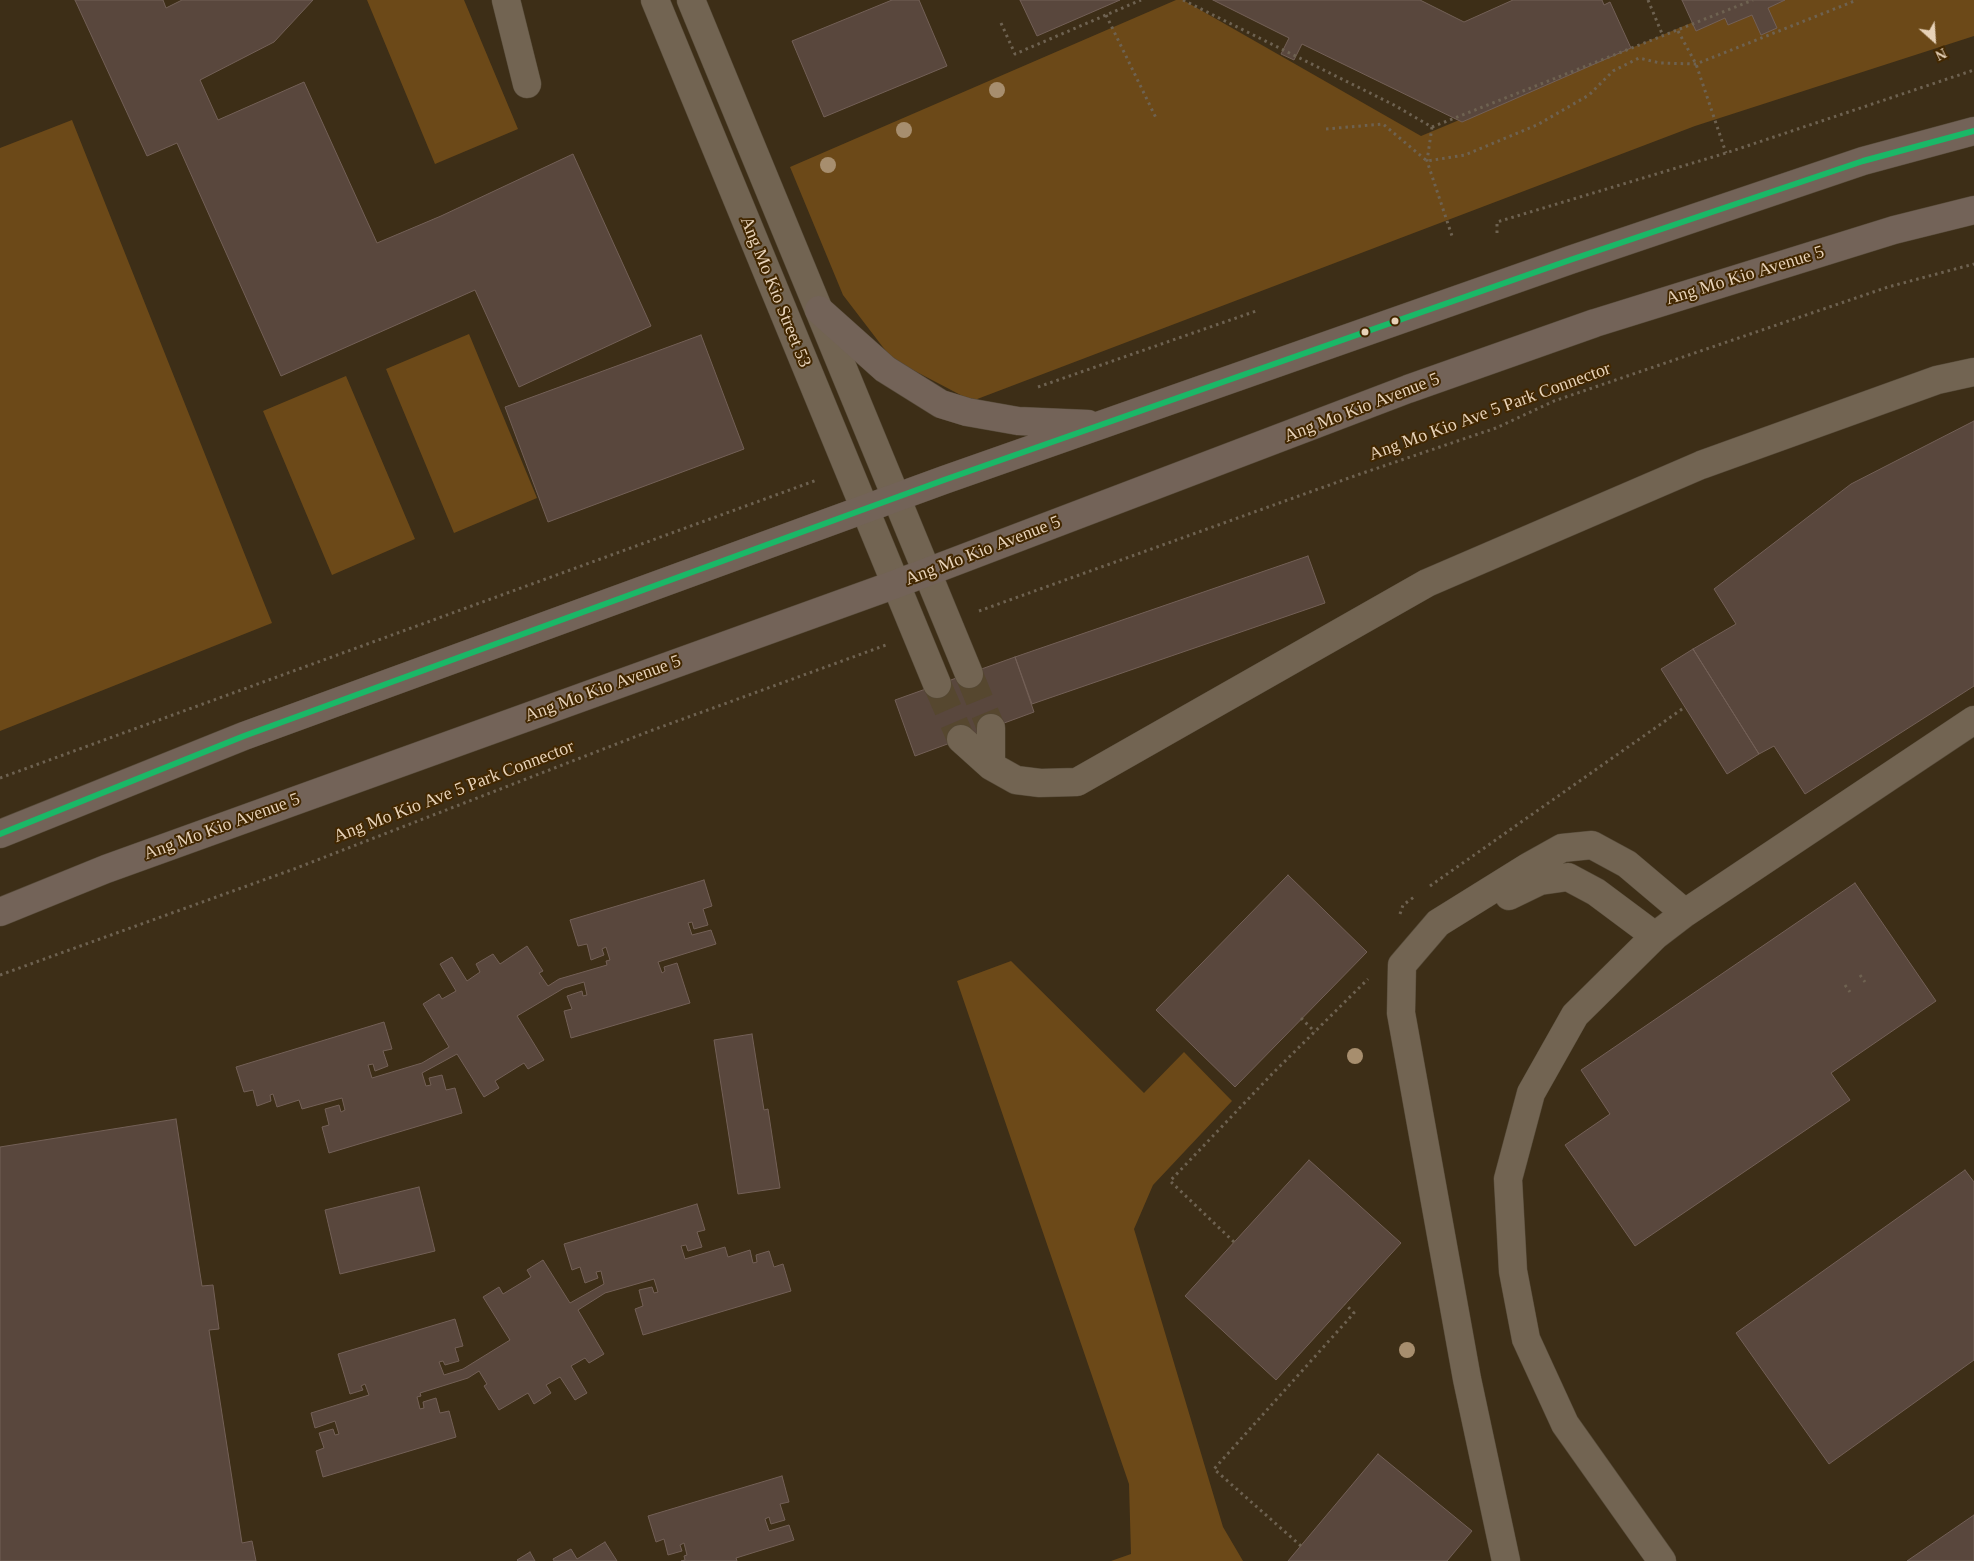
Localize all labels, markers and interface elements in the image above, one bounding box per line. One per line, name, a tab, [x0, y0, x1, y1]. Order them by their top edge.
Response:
north arrow	[1909, 15, 1959, 65]
text: N	[1933, 45, 1949, 63]
street label: Ang Mo Kio Street 53	[735, 213, 815, 371]
street label: Ang Mo Kio Avenue 5	[1663, 242, 1827, 310]
unlabelled marker	[1390, 316, 1400, 326]
unlabelled marker	[1360, 327, 1370, 337]
street label: Ang Mo Kio Ave 5 Park Connector	[1366, 358, 1614, 466]
street label: Ang Mo Kio Avenue 5	[1281, 368, 1443, 448]
street label: Ang Mo Kio Avenue 5	[902, 511, 1064, 591]
street label: Ang Mo Kio Avenue 5	[522, 651, 684, 727]
street label: Ang Mo Kio Ave 5 Park Connector	[331, 736, 577, 848]
street label: Ang Mo Kio Avenue 5	[141, 789, 303, 865]

